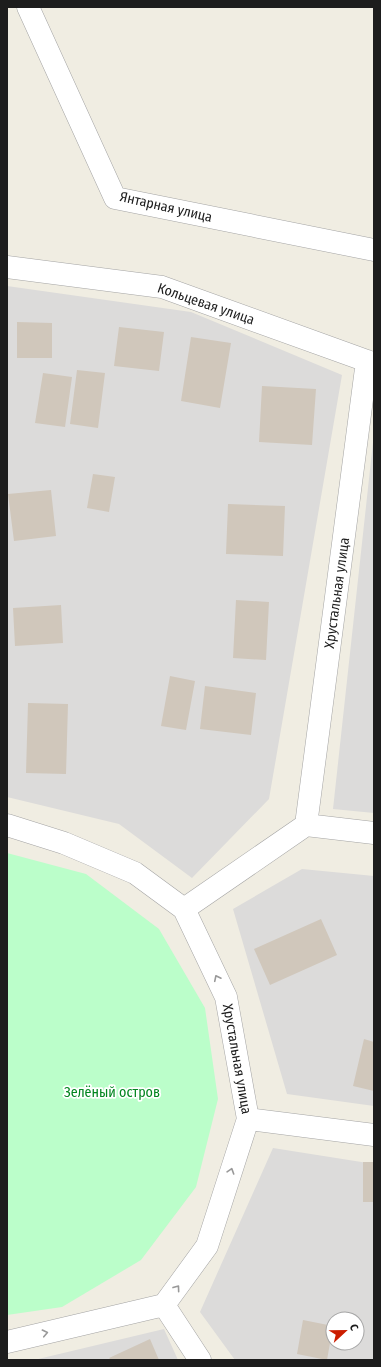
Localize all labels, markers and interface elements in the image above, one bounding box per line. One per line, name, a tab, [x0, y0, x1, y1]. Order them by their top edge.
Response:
street label: Янтарная улица	[118, 188, 214, 226]
street label: Кольцевая улица	[155, 279, 257, 329]
street label: Хрустальная улица	[321, 536, 353, 650]
one-way arrow	[214, 975, 221, 982]
street label: Хрустальная улица	[219, 1002, 255, 1116]
park label: Зелёный остров	[64, 1084, 160, 1101]
one-way arrow	[226, 1168, 235, 1175]
one-way arrow	[172, 1285, 179, 1292]
north arrow	[325, 1311, 365, 1351]
text: С	[347, 1322, 361, 1333]
one-way arrow	[42, 1330, 48, 1338]

